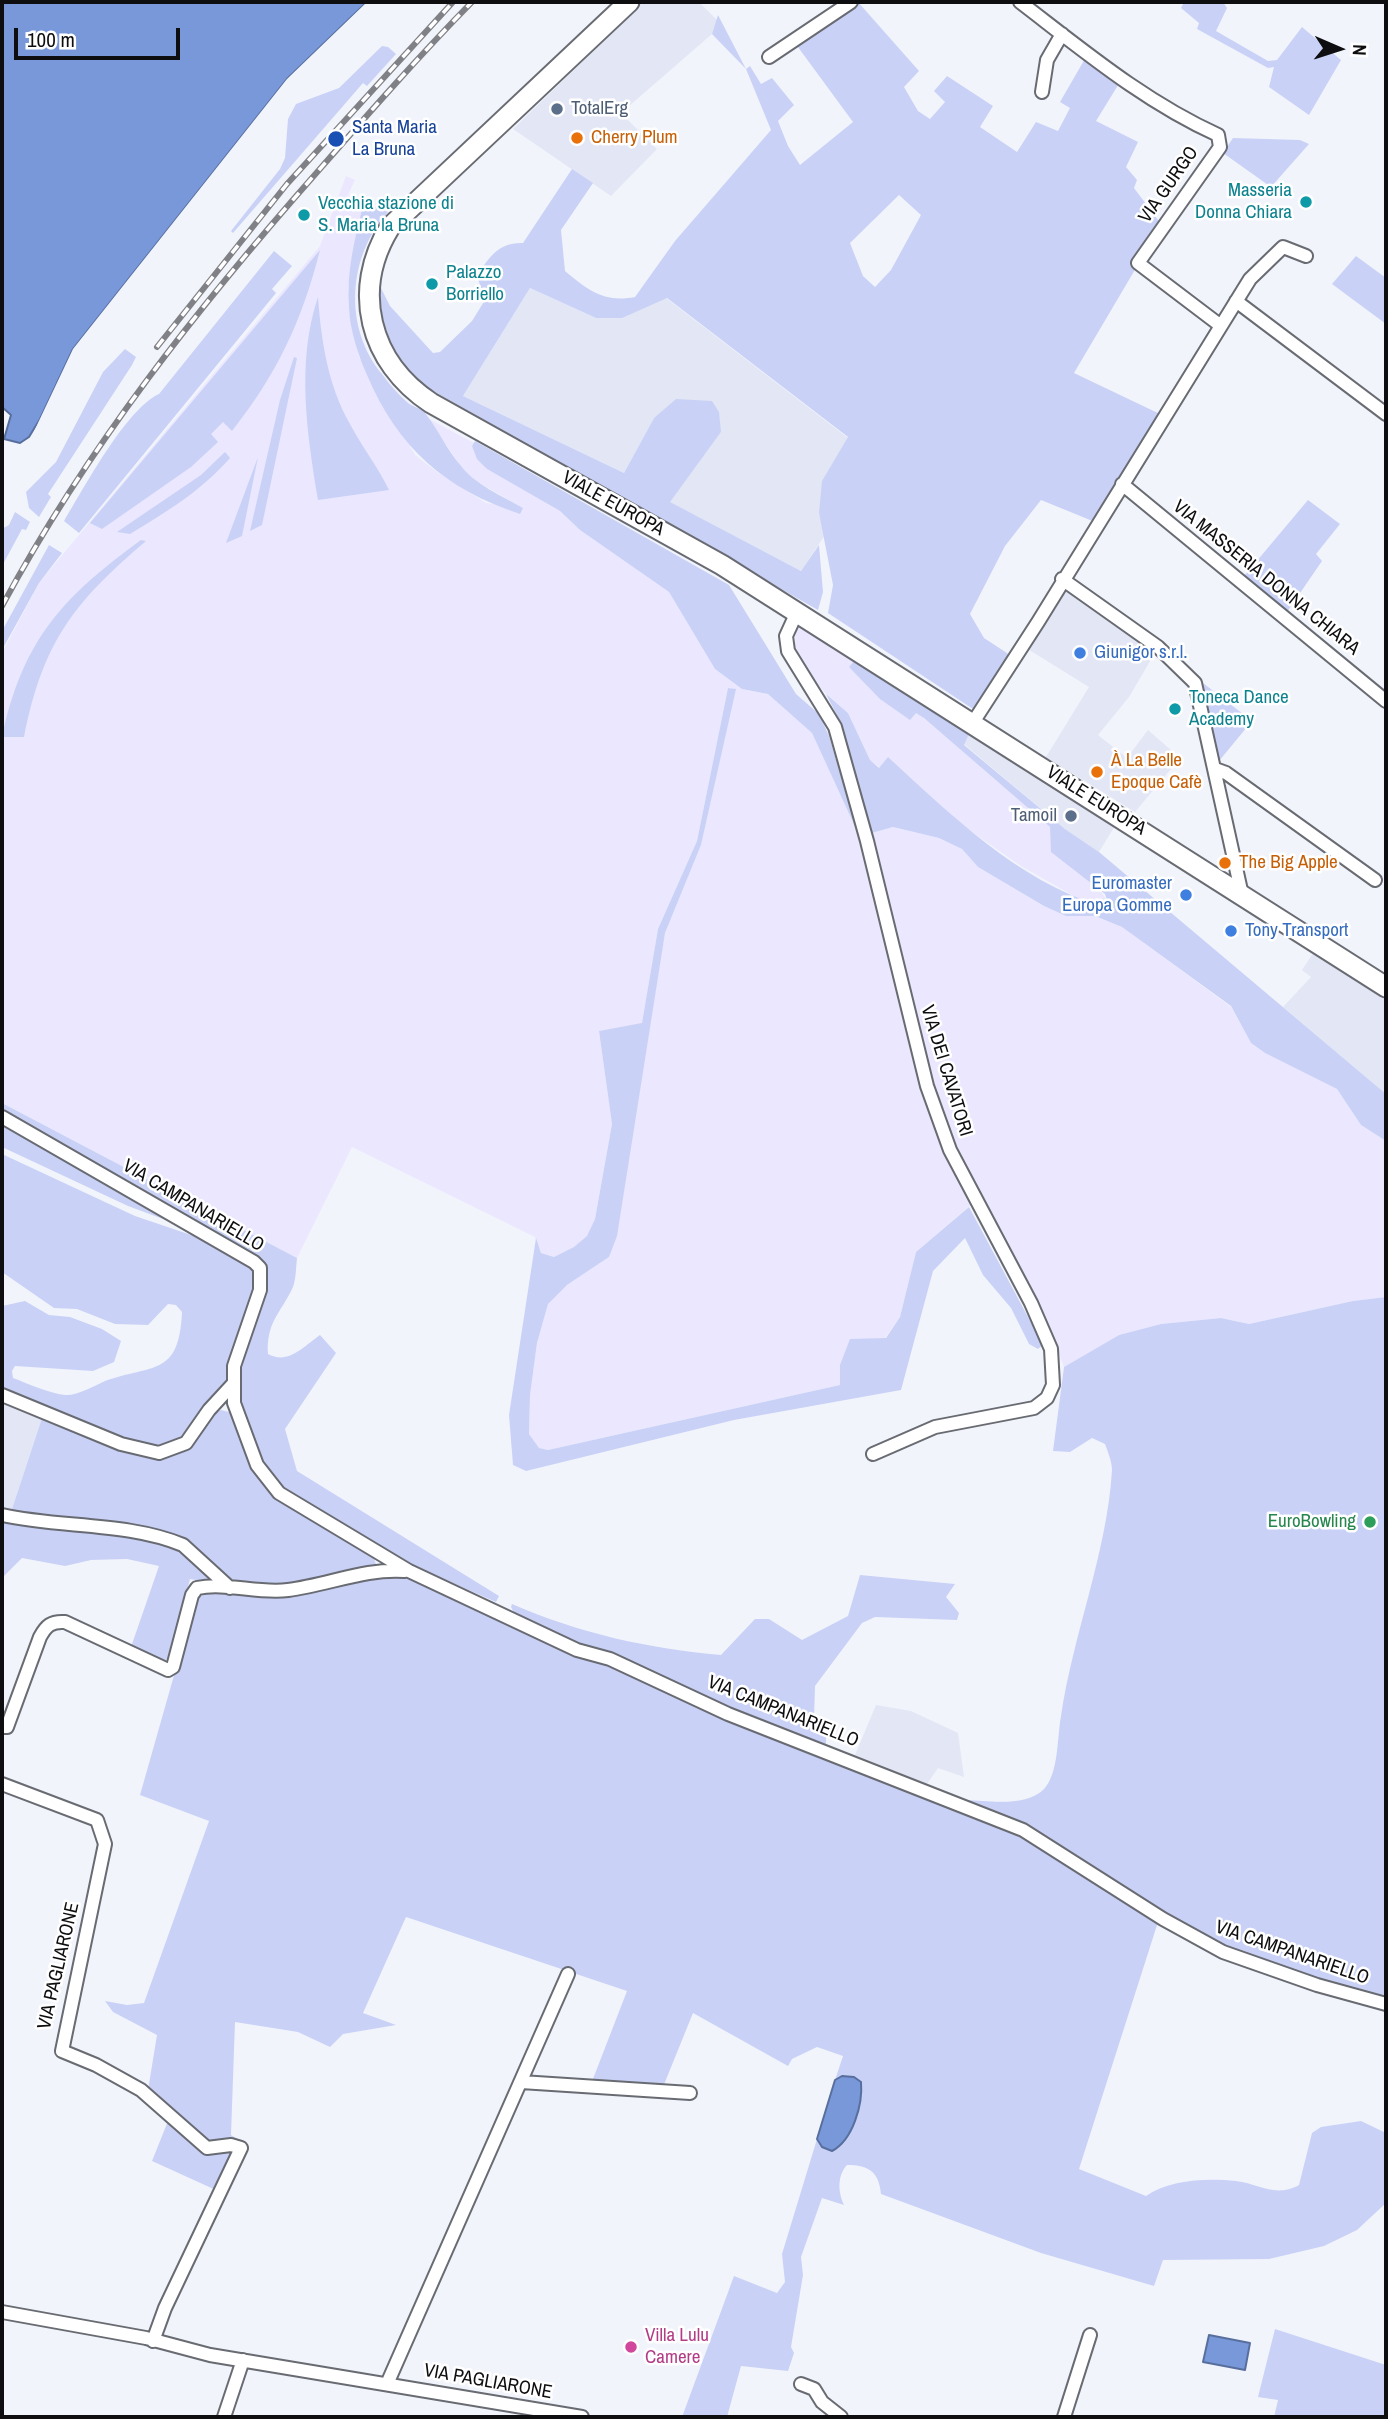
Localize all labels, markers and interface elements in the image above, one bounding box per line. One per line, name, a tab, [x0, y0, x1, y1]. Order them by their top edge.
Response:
scale bar	[18, 14, 184, 58]
north arrow	[1304, 14, 1374, 84]
text: 100 m	[27, 25, 75, 54]
text: N	[1347, 44, 1373, 56]
place label: TotalErg	[571, 98, 628, 120]
marker: TotalErg	[549, 101, 565, 117]
place label: Santa Maria La Bruna	[352, 117, 437, 161]
place label: Cherry Plum	[591, 127, 678, 149]
marker: Santa Maria La Bruna	[326, 129, 346, 149]
marker: Cherry Plum	[569, 130, 585, 146]
street label: VIA GURGO	[1134, 142, 1204, 228]
place label: Masseria Donna Chiara	[1195, 180, 1292, 224]
place label: Vecchia stazione di S. Maria la Bruna	[318, 193, 454, 237]
marker: Masseria Donna Chiara	[1298, 194, 1314, 210]
marker: Vecchia stazione di S. Maria la Bruna	[296, 207, 312, 223]
place label: Palazzo Borriello	[446, 262, 504, 306]
marker: Palazzo Borriello	[424, 276, 440, 292]
street label: VIALE EUROPA	[558, 467, 668, 541]
street label: VIA MASSERIA DONNA CHIARA	[1168, 496, 1364, 660]
place label: Giunigor s.r.l.	[1094, 642, 1188, 664]
marker: Giunigor s.r.l.	[1072, 645, 1088, 661]
place label: Toneca Dance Academy	[1189, 687, 1289, 731]
marker: Toneca Dance Academy	[1167, 701, 1183, 717]
place label: À La Belle Epoque Cafè	[1111, 750, 1202, 794]
street label: VIALE EUROPA	[1042, 761, 1150, 841]
marker: À La Belle Epoque Cafè	[1089, 764, 1105, 780]
place label: Tamoil	[1011, 805, 1057, 827]
marker: Tamoil	[1063, 808, 1079, 824]
place label: The Big Apple	[1239, 852, 1338, 874]
marker: The Big Apple	[1217, 855, 1233, 871]
place label: Euromaster Europa Gomme	[1062, 873, 1172, 917]
marker: Euromaster Europa Gomme	[1178, 887, 1194, 903]
place label: Tony Transport	[1245, 920, 1348, 942]
marker: Tony Transport	[1223, 923, 1239, 939]
street label: VIA DEI CAVATORI	[915, 1003, 977, 1139]
street label: VIA CAMPANARIELLO	[118, 1155, 268, 1257]
place label: EuroBowling	[1268, 1511, 1356, 1533]
marker: EuroBowling	[1362, 1514, 1378, 1530]
street label: VIA CAMPANARIELLO	[704, 1671, 862, 1753]
street label: VIA PAGLIARONE	[33, 1900, 85, 2032]
street label: VIA CAMPANARIELLO	[1212, 1916, 1372, 1990]
place label: Villa Lulu Camere	[645, 2325, 709, 2369]
marker: Villa Lulu Camere	[623, 2339, 639, 2355]
street label: VIA PAGLIARONE	[422, 2360, 554, 2404]

